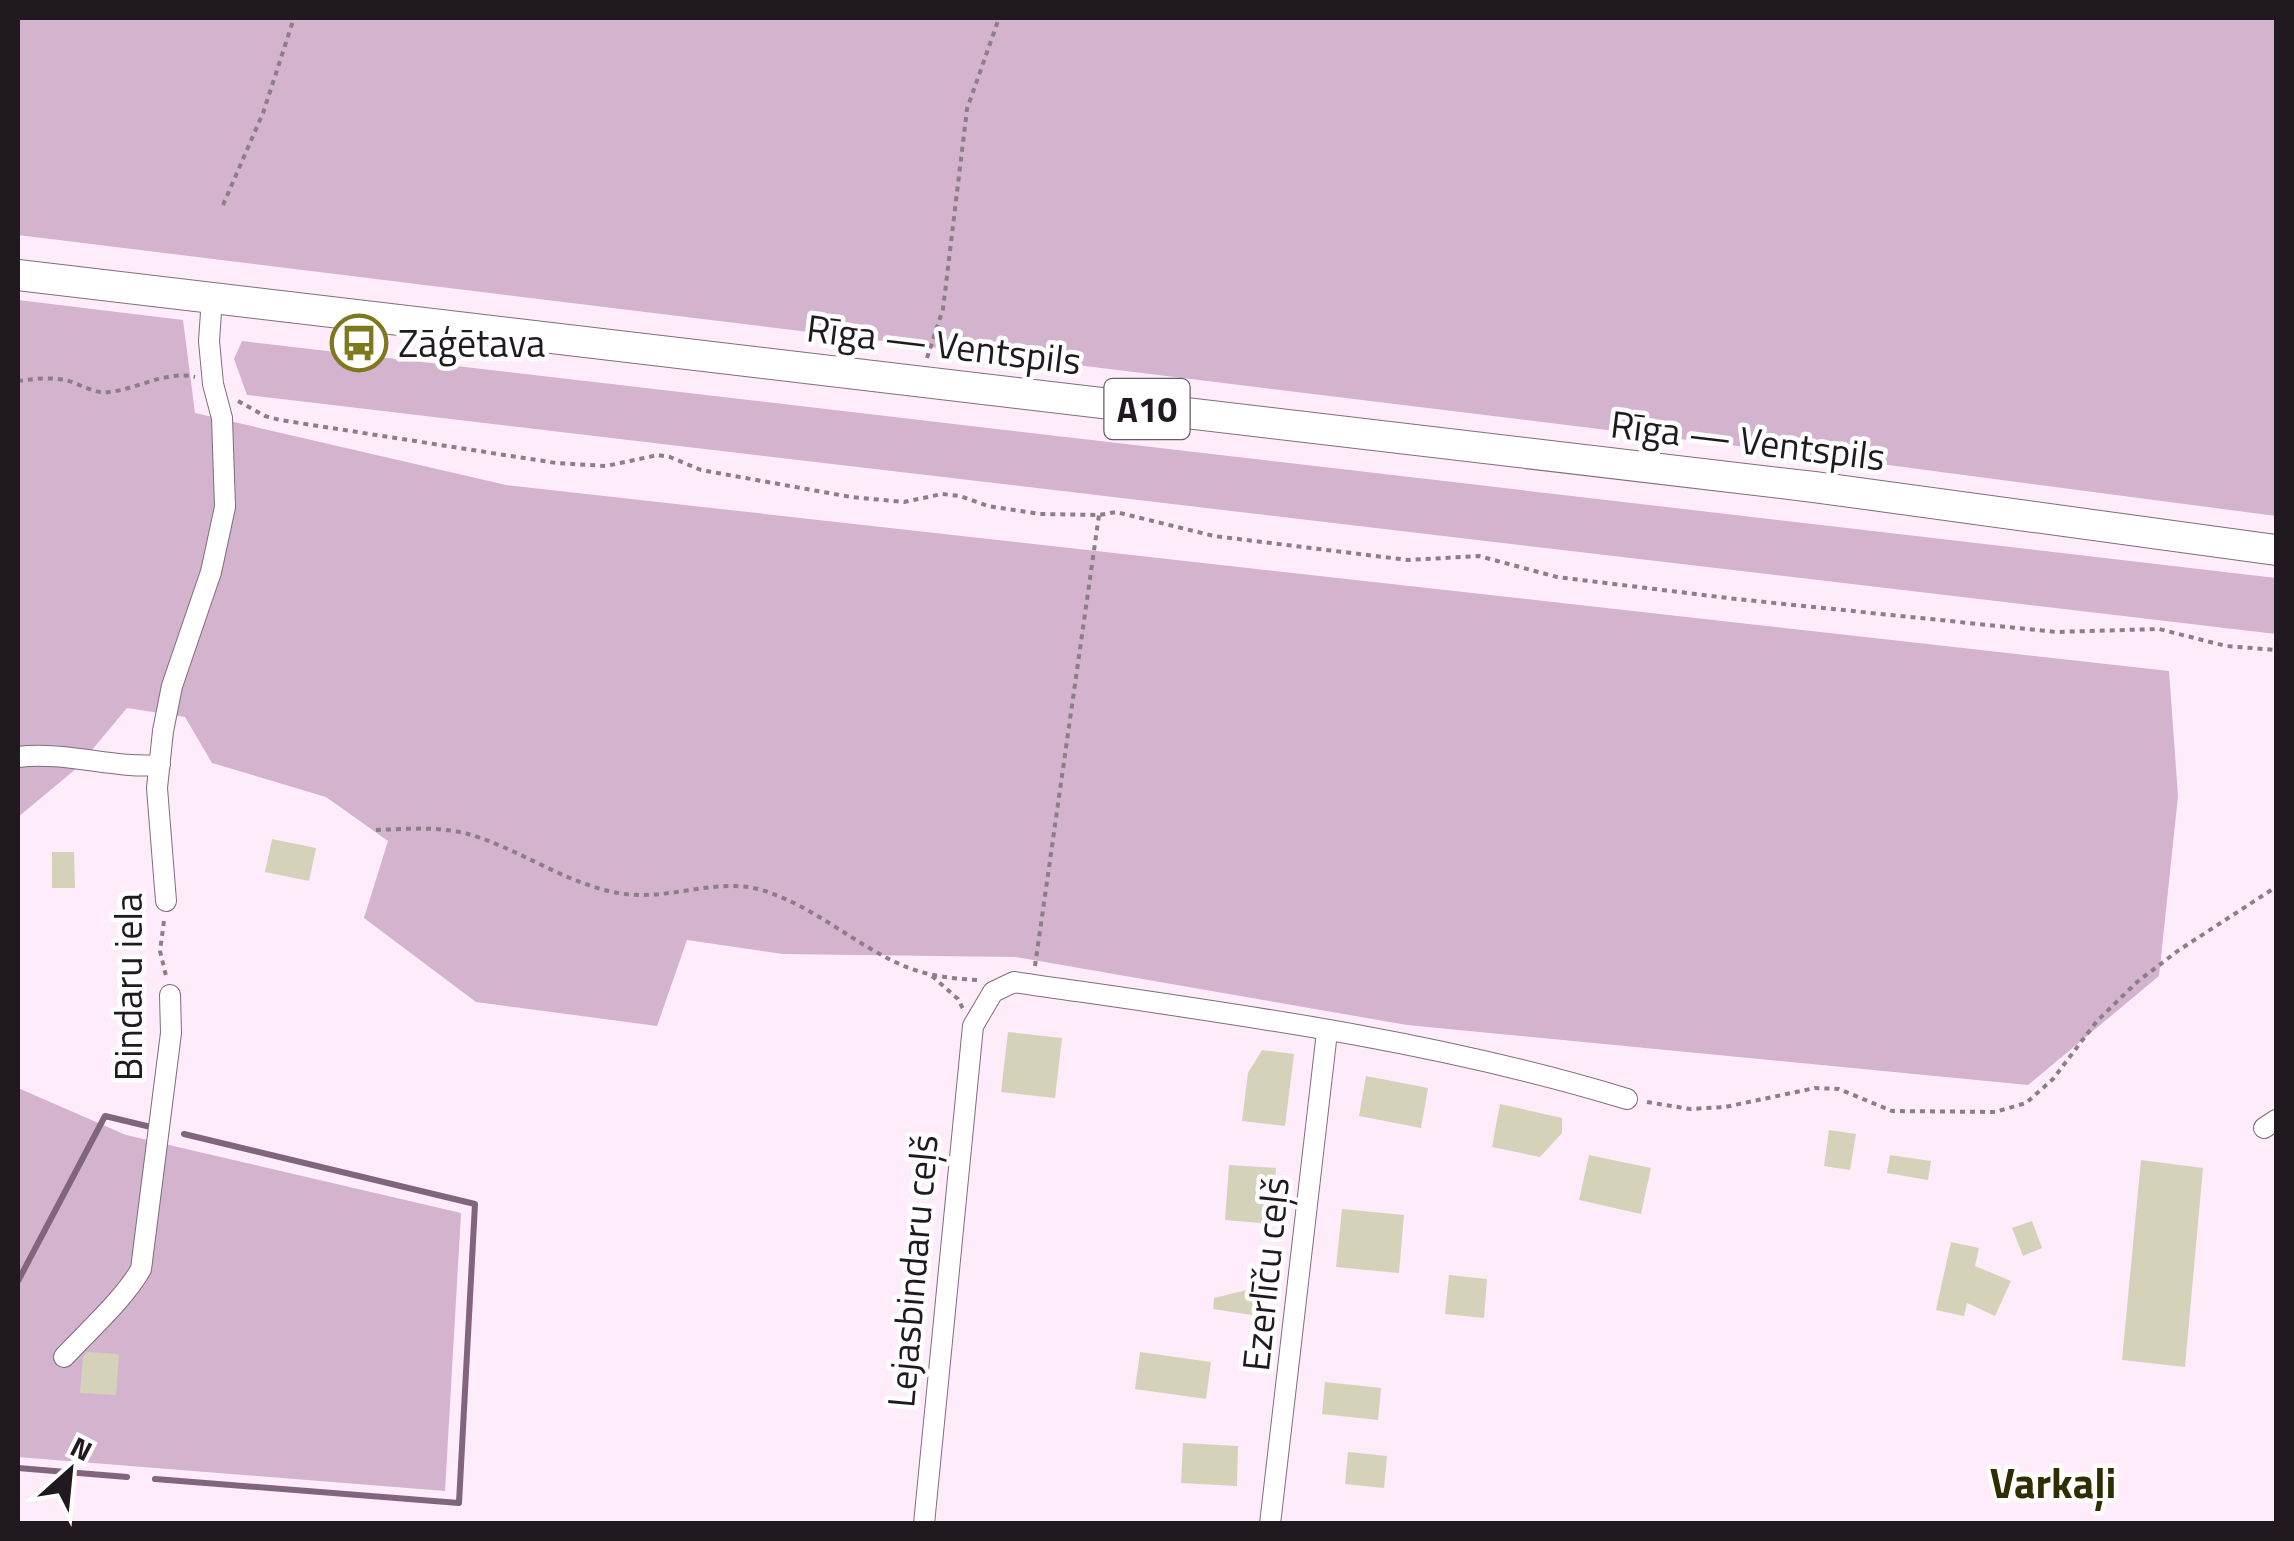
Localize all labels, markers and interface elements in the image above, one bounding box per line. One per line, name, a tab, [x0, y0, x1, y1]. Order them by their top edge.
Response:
street label: Rīga — Ventspils	[803, 298, 1085, 390]
bus stop icon: Zāģētava	[329, 313, 389, 373]
place label: Zāģētava	[398, 314, 545, 372]
road number: A10	[1104, 379, 1190, 439]
street label: Rīga — Ventspils	[1607, 394, 1889, 486]
street label: Bindaru iela	[99, 893, 157, 1081]
street label: Lejasbindaru ceļš	[871, 1132, 953, 1410]
street label: Ezerlīču ceļš	[1226, 1174, 1304, 1374]
north arrow	[20, 1421, 120, 1521]
text: N	[63, 1425, 100, 1472]
district label: Varkaļi	[1990, 1450, 2116, 1514]

